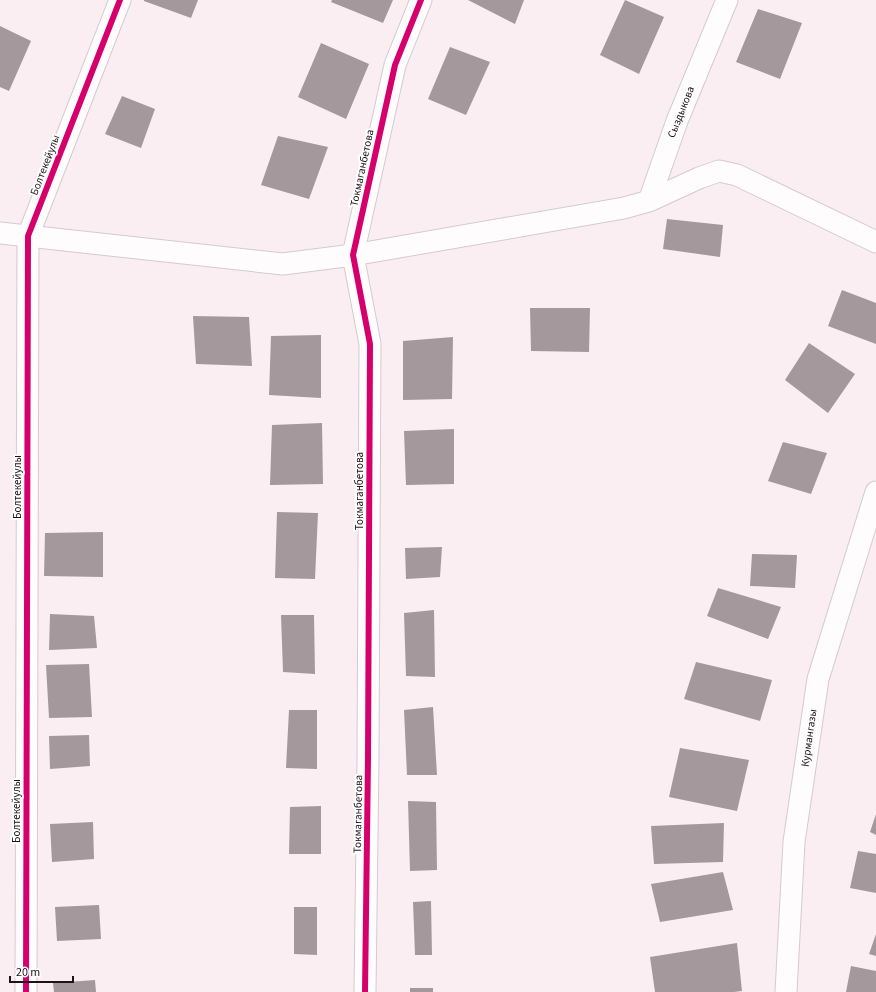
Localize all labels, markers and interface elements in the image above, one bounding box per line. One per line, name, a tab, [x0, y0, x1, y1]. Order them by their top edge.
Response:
street label: Сыздыкова	[664, 84, 698, 140]
street label: Токмаганбетова	[347, 128, 377, 208]
street label: Болтекейулы	[27, 133, 63, 197]
street label: Токмаганбетова	[352, 452, 367, 530]
street label: Болтекейулы	[10, 455, 25, 519]
street label: Курмангазы	[798, 708, 820, 768]
street label: Токмаганбетова	[350, 775, 366, 853]
street label: Болтекейулы	[9, 779, 24, 843]
scale bar	[10, 958, 73, 984]
text: 20 m	[16, 964, 40, 981]

